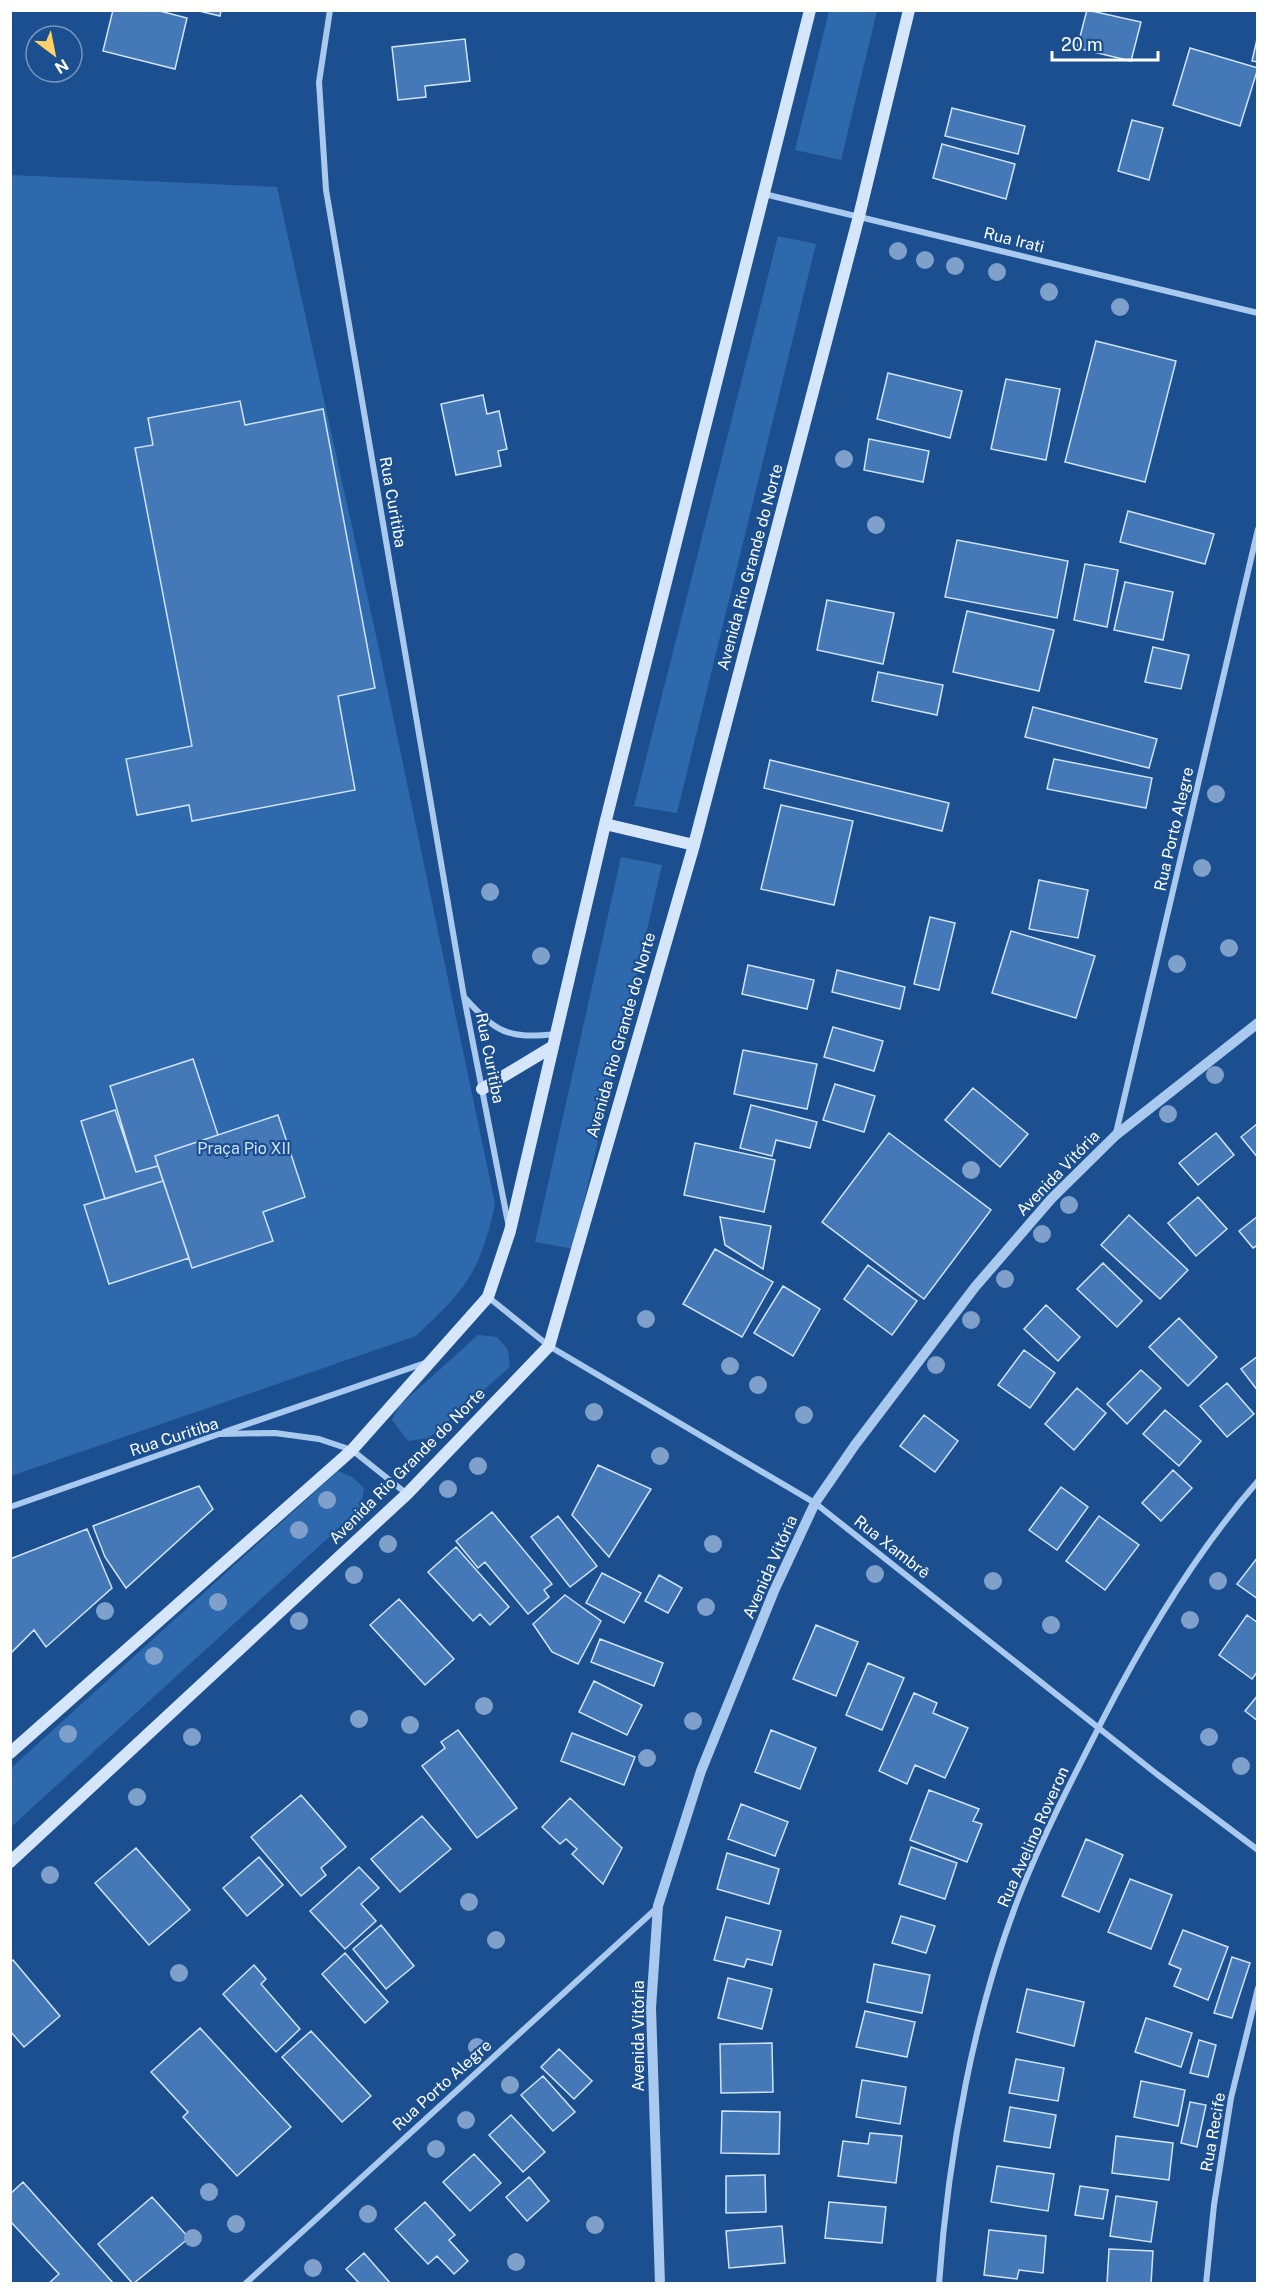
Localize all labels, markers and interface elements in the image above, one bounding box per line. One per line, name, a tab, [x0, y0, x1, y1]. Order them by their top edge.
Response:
north arrow	[24, 24, 84, 84]
scale bar	[1052, 24, 1158, 62]
text: 20 m	[1061, 34, 1103, 55]
text: N	[51, 55, 72, 78]
street label: Rua Irati	[982, 223, 1046, 257]
street label: Rua Curitiba	[376, 455, 410, 549]
street label: Avenida Rio Grande do Norte	[713, 462, 787, 672]
street label: Rua Porto Alegre	[1150, 765, 1198, 893]
street label: Avenida Rio Grande do Norte	[583, 930, 659, 1140]
street label: Rua Curitiba	[472, 1011, 508, 1105]
street label: Avenida Vitória	[1013, 1126, 1103, 1220]
park label: Praça Pio XII	[197, 1139, 291, 1158]
street label: Avenida Rio Grande do Norte	[325, 1384, 489, 1548]
street label: Rua Curitiba	[127, 1414, 221, 1460]
street label: Rua Xambrê	[850, 1511, 934, 1583]
street label: Avenida Vitória	[739, 1512, 801, 1622]
street label: Rua Avelino Roveron	[993, 1764, 1073, 1910]
street label: Avenida Vitória	[629, 1980, 648, 2092]
street label: Rua Porto Alegre	[389, 2036, 495, 2134]
street label: Rua Recife	[1197, 2091, 1229, 2173]

